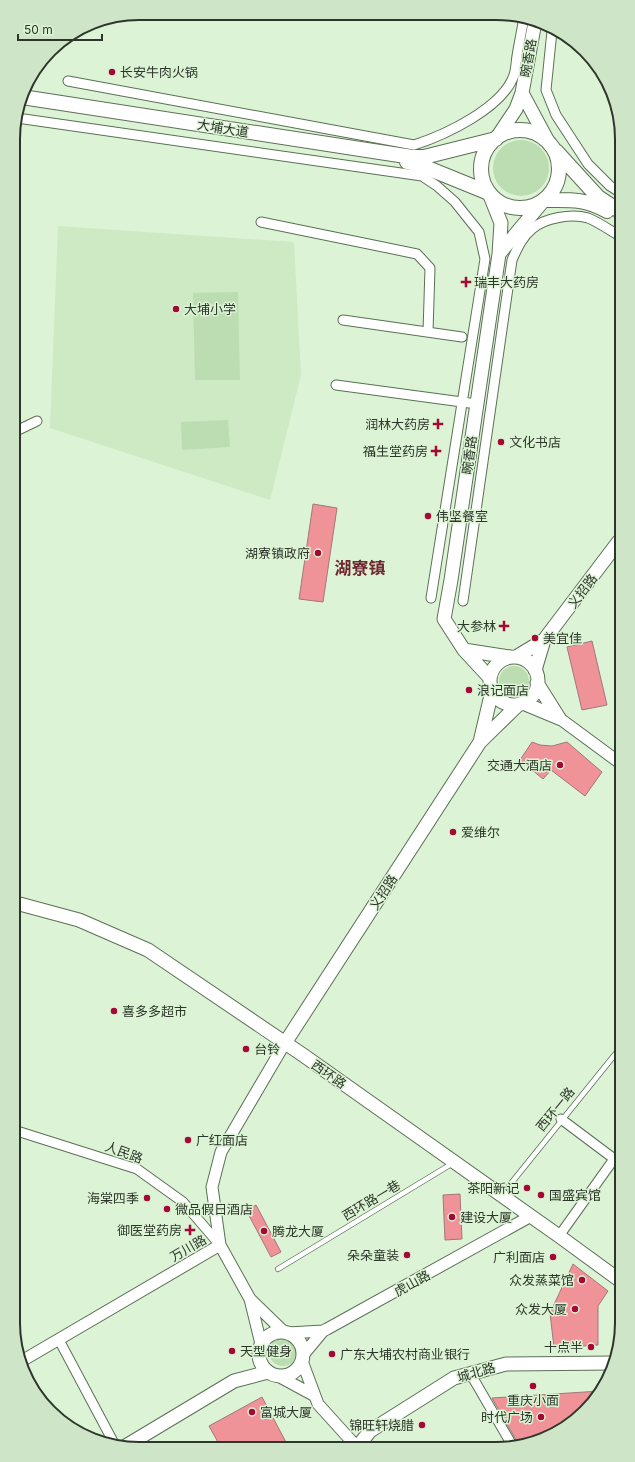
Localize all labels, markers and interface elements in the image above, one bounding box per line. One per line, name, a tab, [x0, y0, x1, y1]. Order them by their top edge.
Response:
scale bar	[18, 16, 102, 42]
text: 50 m	[24, 22, 53, 37]
street label: 畹香路	[517, 37, 539, 79]
place label: 长安牛肉火锅	[120, 64, 198, 80]
marker: 长安牛肉火锅	[107, 67, 117, 77]
street label: 大埔大道	[196, 116, 250, 140]
place label: 瑞丰大药房	[474, 274, 539, 290]
marker: 瑞丰大药房	[461, 277, 471, 287]
place label: 大埔小学	[184, 301, 236, 317]
marker: 大埔小学	[171, 304, 181, 314]
place label: 润林大药房	[365, 416, 430, 432]
marker: 润林大药房	[433, 419, 443, 429]
place label: 文化书店	[509, 434, 561, 450]
street label: 畹香路	[458, 435, 480, 475]
marker: 文化书店	[496, 437, 506, 447]
place label: 福生堂药房	[363, 443, 428, 459]
marker: 福生堂药房	[431, 446, 441, 456]
place label: 伟坚餐室	[436, 508, 488, 524]
marker: 伟坚餐室	[423, 511, 433, 521]
place label: 湖寮镇政府	[245, 545, 310, 561]
marker: 湖寮镇政府	[313, 548, 323, 558]
district label: 湖寮镇	[335, 558, 386, 578]
street label: 义招路	[564, 571, 600, 611]
place label: 大参林	[457, 618, 496, 634]
marker: 大参林	[499, 621, 509, 631]
place label: 美宜佳	[543, 630, 582, 646]
marker: 美宜佳	[530, 633, 540, 643]
place label: 浪记面店	[477, 682, 529, 698]
marker: 浪记面店	[464, 685, 474, 695]
place label: 交通大酒店	[487, 757, 552, 773]
marker: 交通大酒店	[555, 760, 565, 770]
place label: 爱维尔	[461, 824, 500, 840]
marker: 爱维尔	[448, 827, 458, 837]
street label: 义招路	[366, 871, 400, 913]
place label: 喜多多超市	[122, 1003, 187, 1019]
marker: 喜多多超市	[109, 1006, 119, 1016]
place label: 台铃	[254, 1041, 280, 1057]
marker: 台铃	[241, 1044, 251, 1054]
street label: 西环路	[308, 1056, 350, 1092]
street label: 西环一路	[532, 1084, 578, 1134]
place label: 广红面店	[196, 1132, 248, 1148]
marker: 广红面店	[183, 1135, 193, 1145]
street label: 人民路	[103, 1138, 145, 1166]
street label: 西环路一巷	[339, 1176, 403, 1224]
place label: 茶阳新记	[467, 1180, 519, 1196]
marker: 茶阳新记	[522, 1183, 532, 1193]
place label: 国盛宾馆	[549, 1187, 601, 1203]
place label: 海棠四季	[87, 1190, 139, 1206]
marker: 国盛宾馆	[536, 1190, 546, 1200]
marker: 海棠四季	[142, 1193, 152, 1203]
place label: 微品假日酒店	[175, 1201, 253, 1217]
marker: 微品假日酒店	[162, 1204, 172, 1214]
place label: 建设大厦	[460, 1209, 512, 1225]
marker: 建设大厦	[447, 1212, 457, 1222]
place label: 御医堂药房	[117, 1222, 182, 1238]
place label: 腾龙大厦	[272, 1223, 324, 1239]
marker: 御医堂药房	[185, 1225, 195, 1235]
marker: 腾龙大厦	[259, 1226, 269, 1236]
street label: 万川路	[167, 1231, 209, 1265]
place label: 朵朵童装	[347, 1247, 399, 1263]
place label: 广利面店	[493, 1249, 545, 1265]
marker: 朵朵童装	[402, 1250, 412, 1260]
marker: 广利面店	[548, 1252, 558, 1262]
street label: 虎山路	[391, 1267, 433, 1299]
place label: 众发蒸菜馆	[509, 1272, 574, 1288]
marker: 众发蒸菜馆	[577, 1275, 587, 1285]
place label: 众发大厦	[515, 1301, 567, 1317]
marker: 众发大厦	[570, 1304, 580, 1314]
place label: 十点半	[544, 1339, 583, 1355]
marker: 十点半	[586, 1342, 596, 1352]
place label: 天型健身	[240, 1343, 292, 1359]
marker: 天型健身	[227, 1346, 237, 1356]
place label: 广东大埔农村商业银行	[340, 1346, 470, 1362]
marker: 广东大埔农村商业银行	[327, 1349, 337, 1359]
street label: 城北路	[455, 1359, 497, 1385]
marker: 重庆小面	[528, 1381, 538, 1391]
place label: 重庆小面	[507, 1392, 559, 1408]
place label: 富城大厦	[260, 1404, 312, 1420]
marker: 富城大厦	[247, 1407, 257, 1417]
place label: 时代广场	[481, 1409, 533, 1425]
marker: 时代广场	[536, 1412, 546, 1422]
place label: 锦旺轩烧腊	[349, 1417, 414, 1433]
marker: 锦旺轩烧腊	[417, 1420, 427, 1430]

